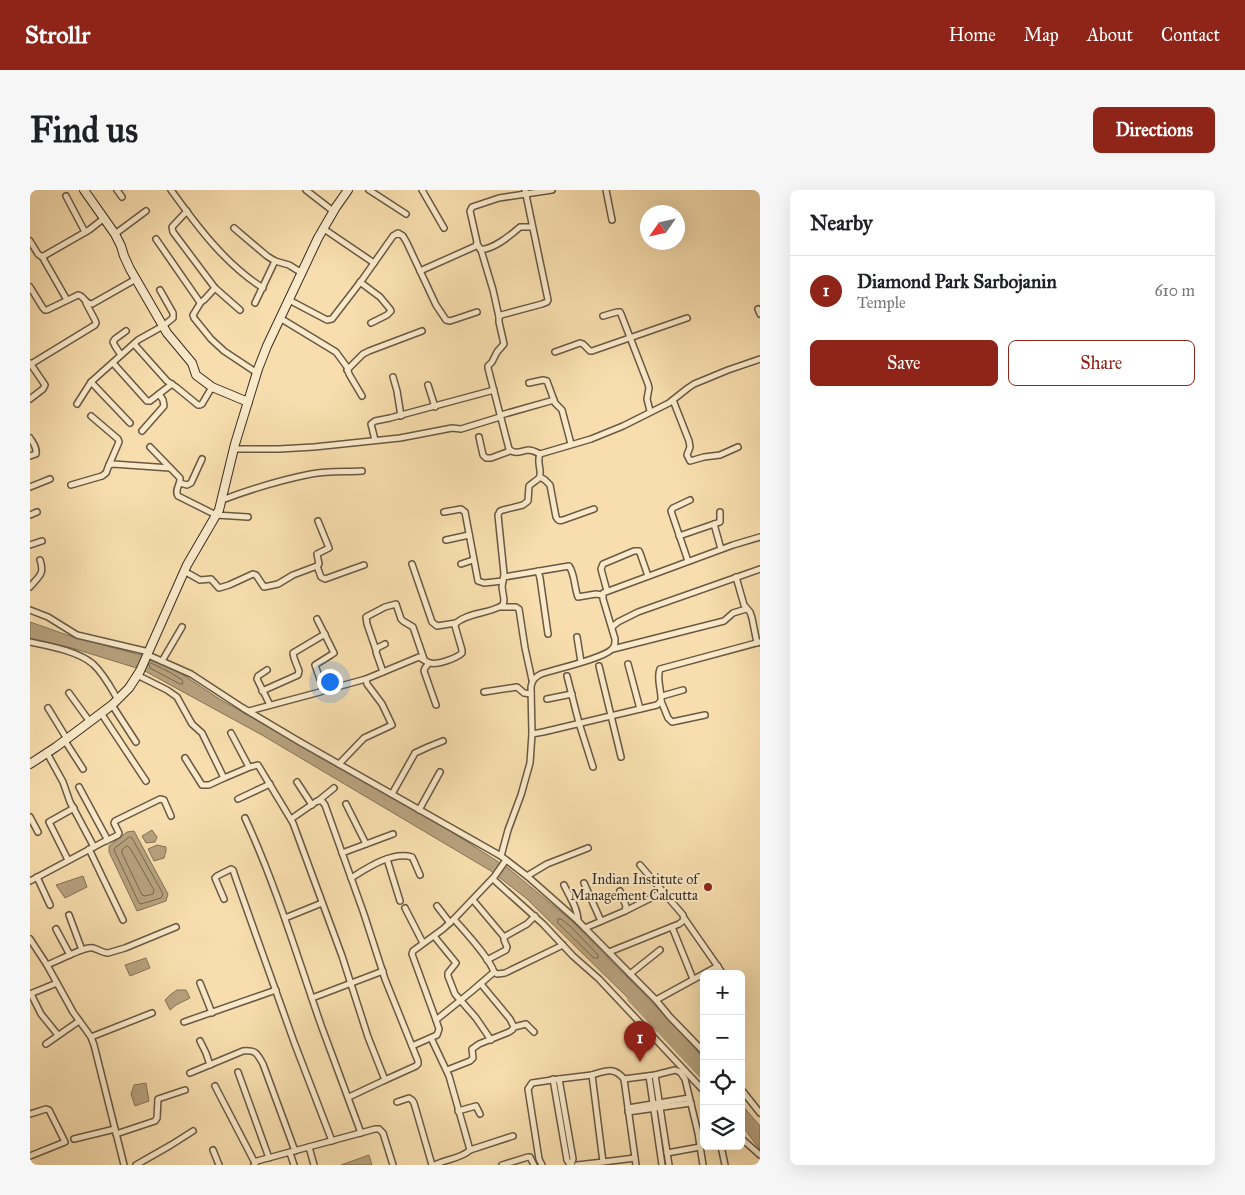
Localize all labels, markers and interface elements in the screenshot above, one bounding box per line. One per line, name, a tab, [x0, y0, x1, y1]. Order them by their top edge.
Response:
text: Strollr	[25, 20, 90, 50]
text: Home	[949, 24, 996, 46]
text: Map	[1024, 24, 1059, 46]
text: About	[1087, 24, 1133, 46]
text: Contact	[1161, 24, 1220, 46]
button: Directions	[1093, 107, 1215, 153]
text: Find us	[30, 109, 138, 152]
north arrow	[640, 205, 685, 250]
text: Nearby	[810, 210, 873, 236]
text: Diamond Park Sarbojanin	[857, 270, 1057, 293]
text: 1	[823, 281, 829, 300]
text: 610 m	[1154, 281, 1195, 300]
text: Temple	[857, 293, 906, 312]
button: Save	[810, 340, 998, 386]
button: Share	[1008, 340, 1195, 386]
your location	[317, 669, 343, 695]
place label: Indian Institute of Management Calcutta	[570, 871, 700, 904]
marker: Indian Institute of Management Calcutta	[702, 881, 714, 893]
map controls	[700, 970, 745, 1150]
button: +	[700, 970, 745, 1015]
button: −	[700, 1015, 745, 1060]
pin: 1	[624, 1021, 656, 1062]
button: locate	[700, 1060, 745, 1105]
button: layers	[700, 1105, 745, 1150]

